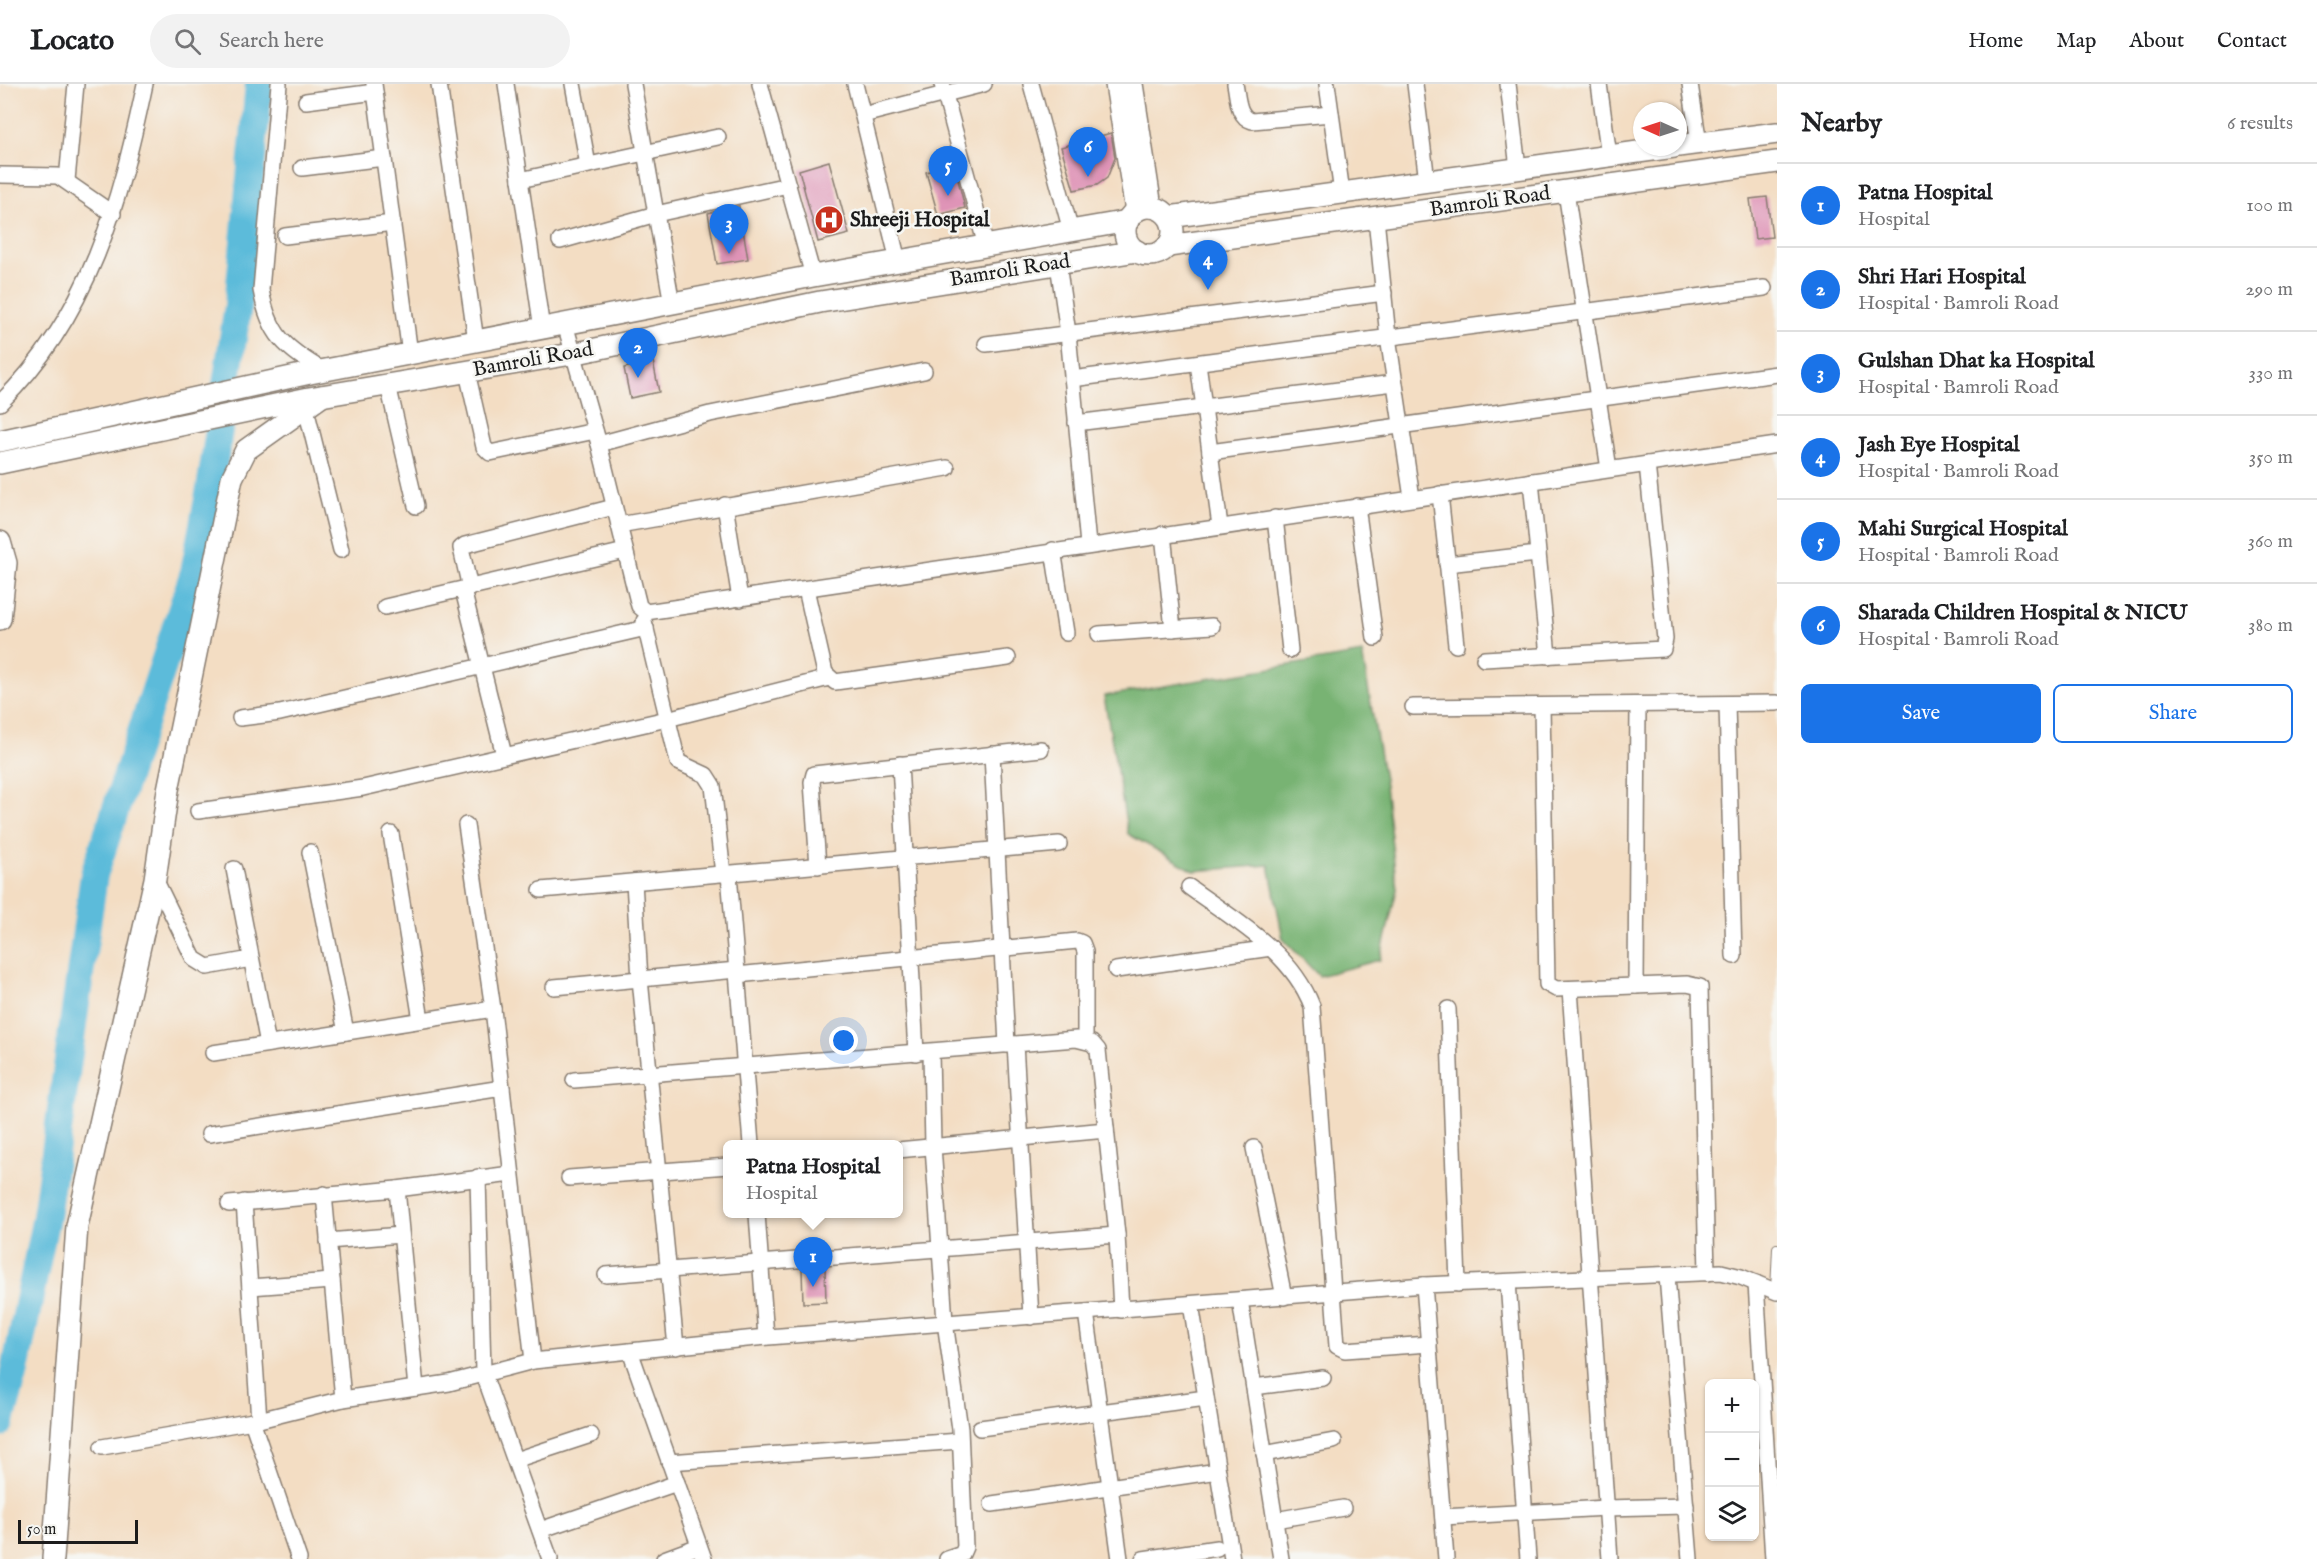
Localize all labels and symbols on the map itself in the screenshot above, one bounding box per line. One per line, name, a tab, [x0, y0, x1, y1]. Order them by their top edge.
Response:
north arrow	[1633, 102, 1687, 156]
pin: 6	[1068, 128, 1108, 177]
pin: 5	[928, 147, 968, 196]
street label: Bamroli Road	[1428, 180, 1553, 224]
pin: 3	[710, 204, 748, 254]
hospital icon: Shreeji Hospital	[813, 204, 845, 236]
place label: Shreeji Hospital	[850, 207, 991, 234]
pin: 4	[1188, 240, 1228, 290]
street label: Bamroli Road	[948, 248, 1073, 294]
pin: 2	[618, 328, 658, 378]
street label: Bamroli Road	[471, 336, 596, 384]
your location	[829, 1026, 858, 1055]
pin: 1	[794, 1238, 832, 1287]
scale bar	[18, 1517, 138, 1544]

